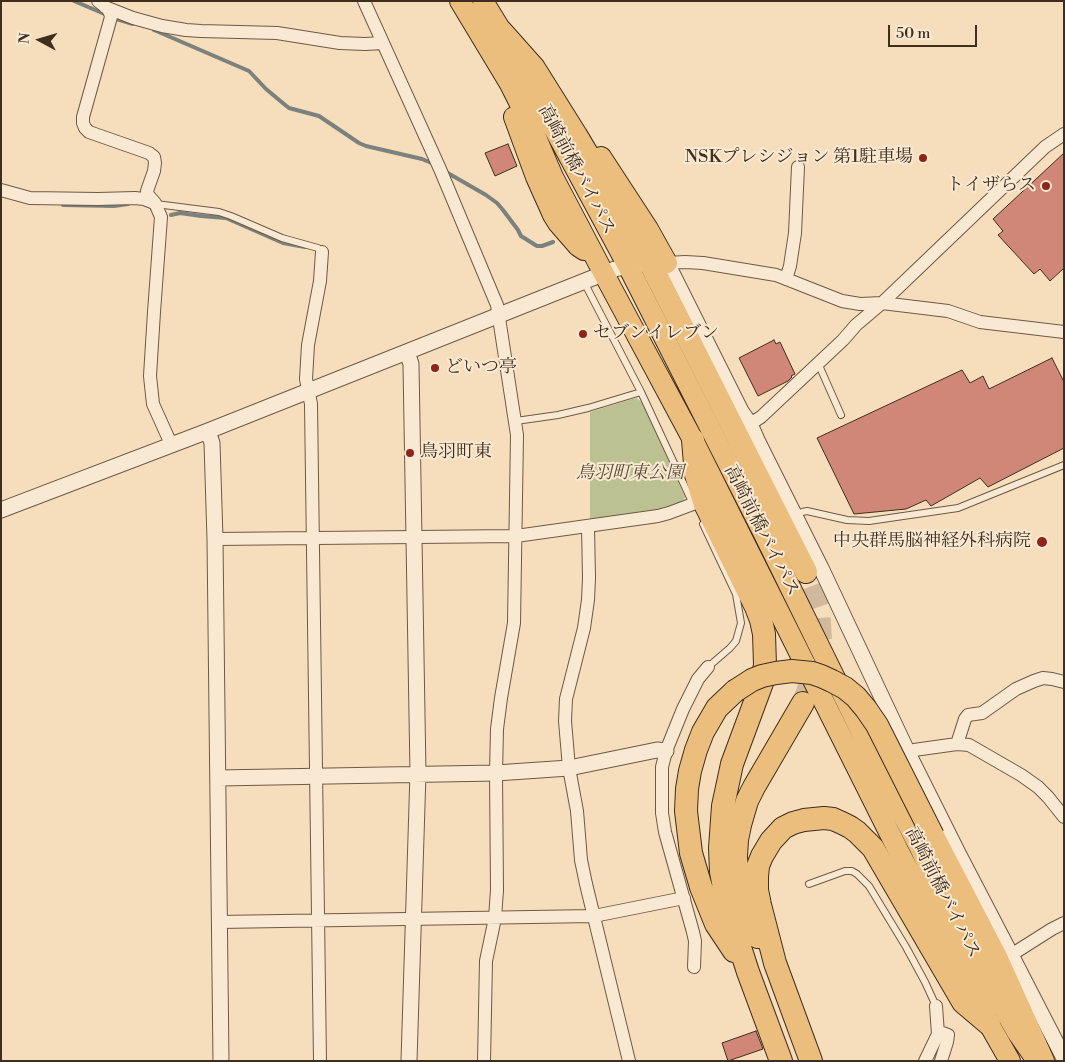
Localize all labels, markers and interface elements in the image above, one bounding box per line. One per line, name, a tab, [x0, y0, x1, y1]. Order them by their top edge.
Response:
north arrow	[15, 15, 65, 65]
scale bar	[890, 15, 979, 47]
text: 50 m	[896, 24, 930, 43]
text: N	[16, 32, 35, 45]
street label: 高崎前橋バイパス	[533, 101, 619, 239]
place label: NSKプレシジョン 第1駐車場	[685, 147, 913, 169]
marker: NSKプレシジョン 第1駐車場	[917, 152, 929, 164]
place label: トイザらス	[946, 175, 1036, 197]
marker: トイザらス	[1040, 180, 1052, 192]
place label: セブンイレブン	[593, 323, 719, 345]
marker: セブンイレブン	[577, 328, 589, 340]
place label: どいつ亭	[445, 357, 517, 379]
marker: どいつ亭	[429, 362, 441, 374]
place label: 鳥羽町東	[420, 442, 492, 464]
marker: 鳥羽町東	[404, 447, 416, 459]
street label: 高崎前橋バイパス	[719, 462, 803, 600]
park label: 鳥羽町東公園	[576, 463, 684, 485]
place label: 中央群馬脳神経外科病院	[833, 531, 1031, 553]
marker: 中央群馬脳神経外科病院	[1035, 535, 1049, 549]
street label: 高崎前橋バイパス	[900, 824, 984, 962]

